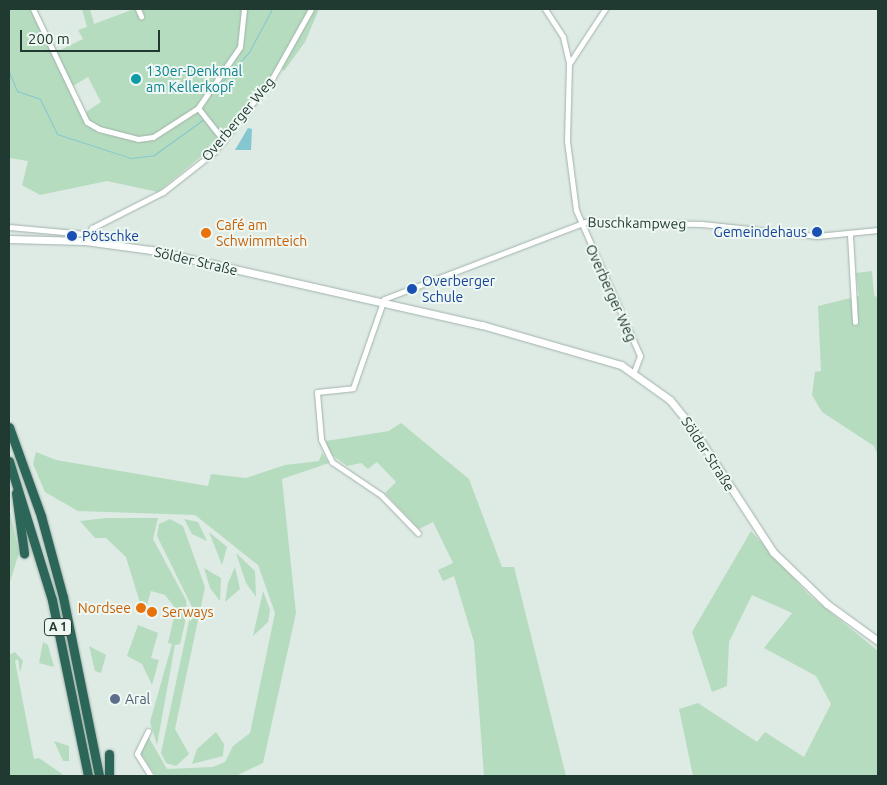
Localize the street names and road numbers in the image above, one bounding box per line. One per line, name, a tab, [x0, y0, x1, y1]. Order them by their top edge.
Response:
street label: Overberger Weg	[198, 73, 278, 165]
street label: Buschkampweg	[588, 214, 686, 232]
street label: Overberger Weg	[582, 242, 640, 344]
street label: Sölder Straße	[153, 243, 239, 279]
street label: Sölder Straße	[678, 414, 738, 494]
road number: A 1	[43, 618, 73, 636]

